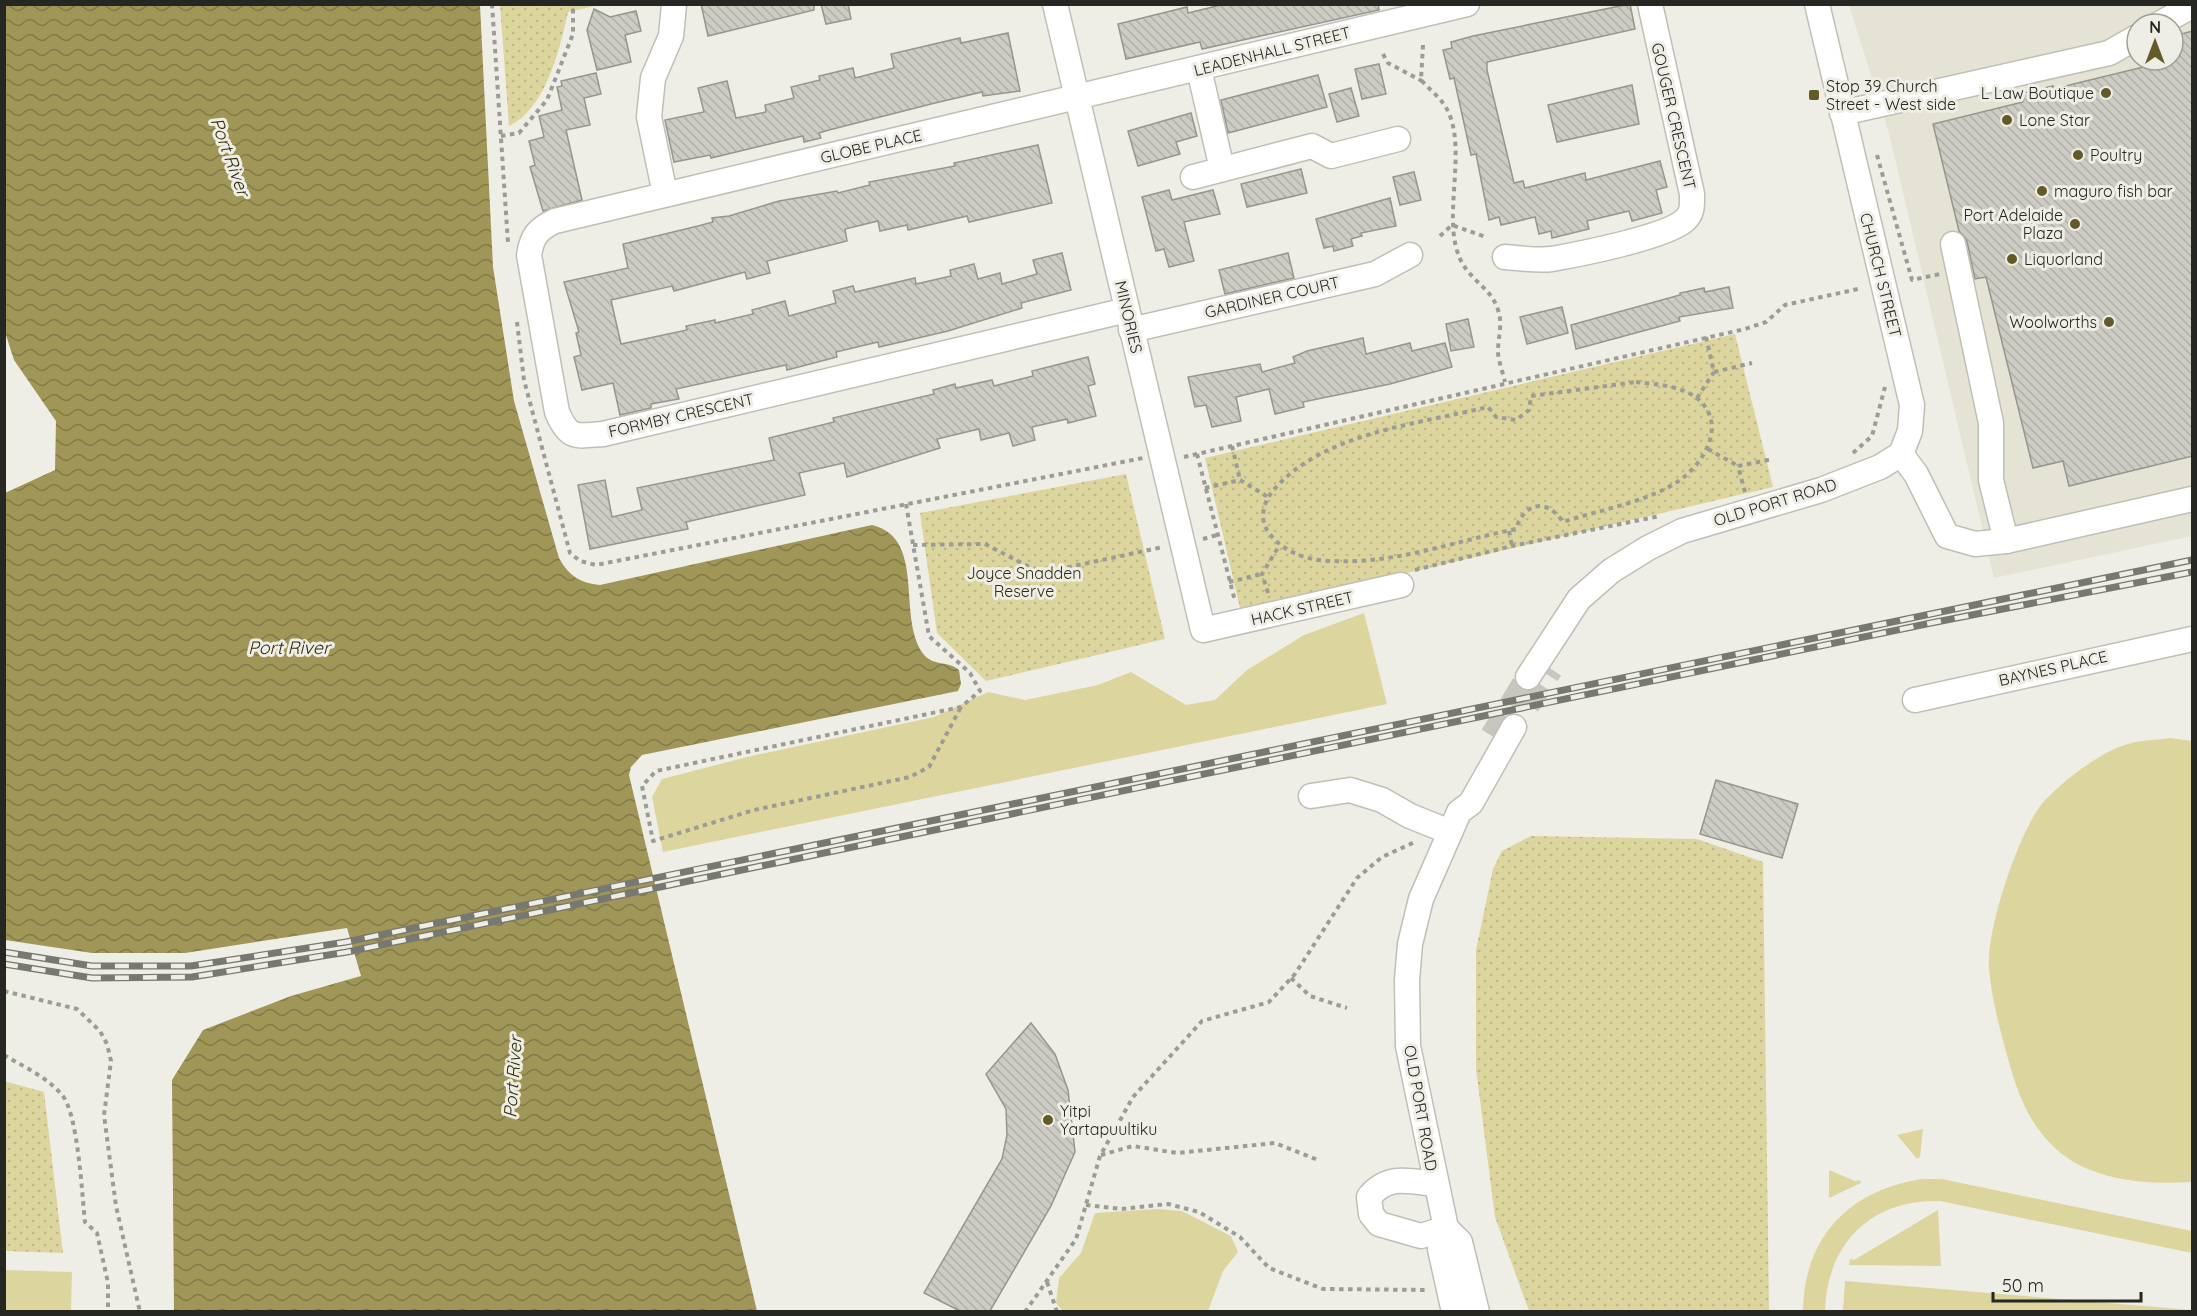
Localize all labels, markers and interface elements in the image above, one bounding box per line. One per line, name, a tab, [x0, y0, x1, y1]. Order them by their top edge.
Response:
north arrow	[2125, 12, 2185, 72]
text: N	[2149, 17, 2161, 37]
street label: LEADENHALL STREET	[1192, 22, 1353, 80]
street label: GOUGER CRESCENT	[1647, 41, 1701, 192]
place label: Stop 39 Church Street - West side	[1826, 76, 1956, 114]
place label: L Law Boutique	[1981, 83, 2094, 103]
marker: L Law Boutique	[2099, 86, 2113, 100]
marker: Stop 39 Church Street - West side	[1807, 88, 1821, 102]
place label: Lone Star	[2019, 110, 2090, 130]
marker: Lone Star	[2000, 113, 2014, 127]
water label: Port River	[206, 114, 256, 201]
street label: GLOBE PLACE	[818, 125, 924, 167]
place label: Poultry	[2090, 145, 2142, 165]
marker: Poultry	[2071, 148, 2085, 162]
place label: maguro fish bar	[2054, 181, 2173, 201]
marker: maguro fish bar	[2035, 184, 2049, 198]
place label: Port Adelaide Plaza	[1963, 205, 2063, 243]
street label: CHURCH STREET	[1856, 211, 1906, 340]
marker: Port Adelaide Plaza	[2068, 217, 2082, 231]
place label: Liquorland	[2024, 249, 2103, 269]
marker: Liquorland	[2005, 252, 2019, 266]
street label: GARDINER COURT	[1203, 272, 1342, 322]
street label: MINORIES	[1111, 279, 1147, 355]
place label: Woolworths	[2009, 312, 2097, 332]
marker: Woolworths	[2102, 315, 2116, 329]
street label: FORMBY CRESCENT	[606, 388, 756, 441]
street label: OLD PORT ROAD	[1711, 474, 1839, 530]
park label: Joyce Snadden Reserve	[966, 563, 1082, 601]
street label: HACK STREET	[1249, 586, 1356, 630]
water label: Port River	[248, 636, 332, 659]
street label: BAYNES PLACE	[1997, 646, 2109, 690]
water label: Port River	[498, 1033, 527, 1119]
street label: OLD PORT ROAD	[1400, 1043, 1442, 1173]
place label: Yitpi Yartapuultiku	[1060, 1101, 1157, 1139]
marker: Yitpi Yartapuultiku	[1041, 1113, 1055, 1127]
scale bar	[1993, 1265, 2142, 1303]
text: 50 m	[2002, 1274, 2044, 1297]

